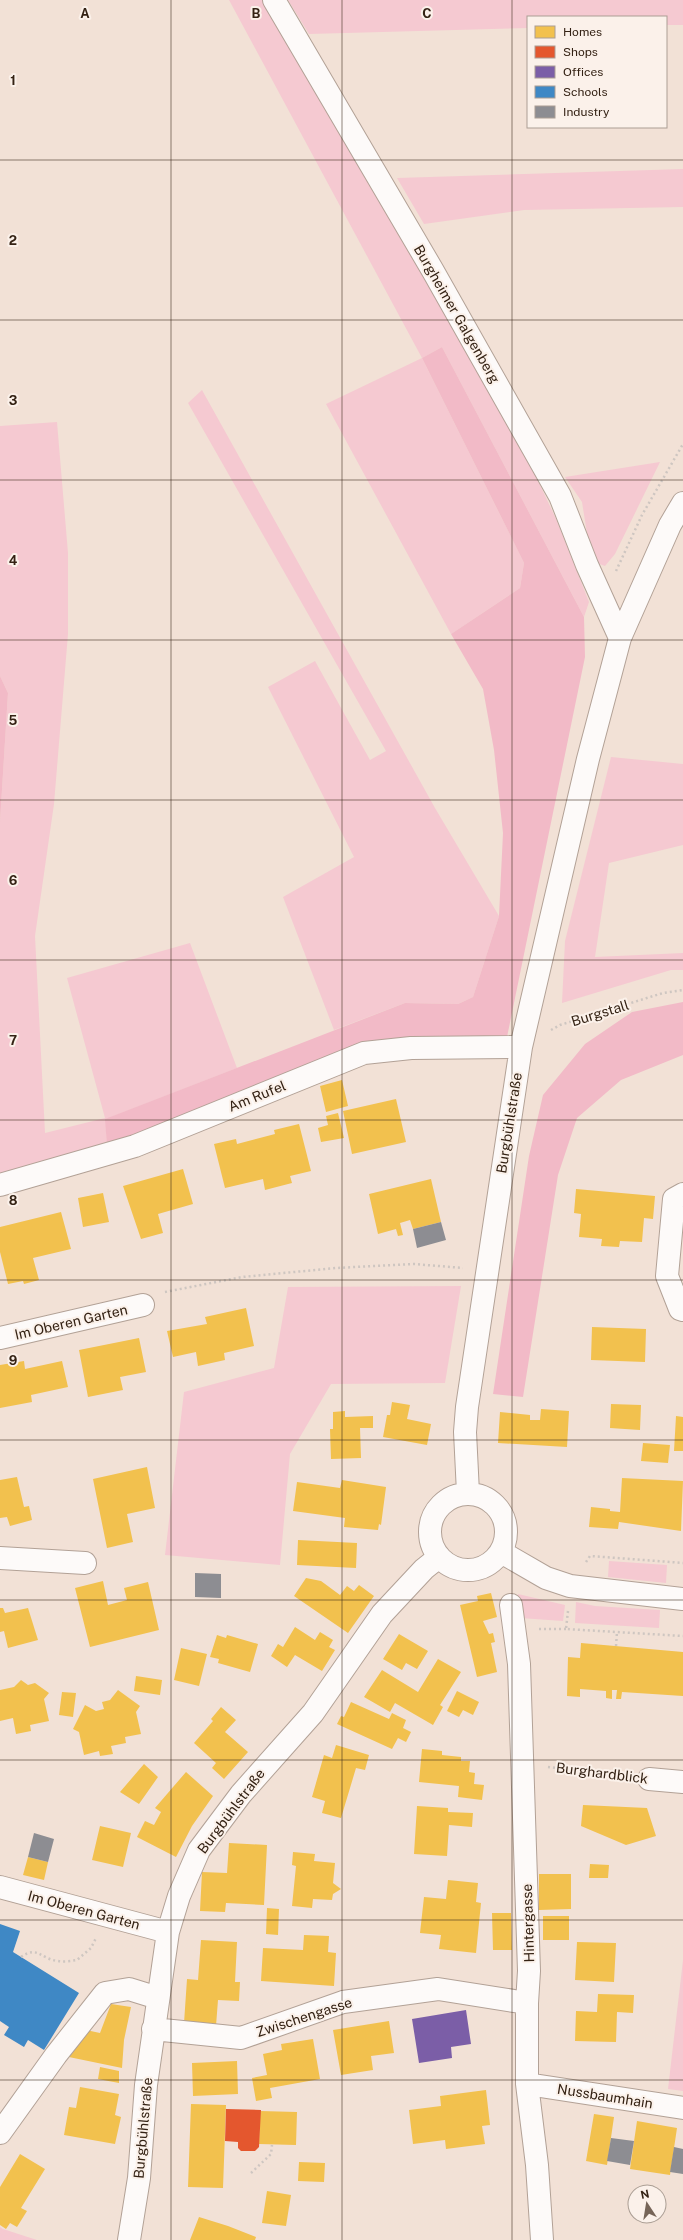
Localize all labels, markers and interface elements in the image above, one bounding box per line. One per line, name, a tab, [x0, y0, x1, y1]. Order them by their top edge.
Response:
text: A	[80, 6, 90, 21]
text: B	[252, 6, 261, 21]
text: C	[422, 6, 432, 21]
legend	[527, 16, 667, 128]
text: Homes	[563, 25, 602, 39]
text: Shops	[563, 45, 598, 59]
text: Offices	[563, 65, 603, 79]
text: 1	[10, 73, 16, 88]
text: Schools	[563, 85, 608, 99]
text: Industry	[563, 105, 610, 119]
text: 2	[9, 233, 17, 248]
street label: Burgheimer Galgenberg	[411, 242, 503, 386]
text: 3	[9, 393, 18, 408]
text: 4	[9, 553, 18, 568]
text: 5	[9, 713, 18, 728]
text: 6	[9, 873, 18, 888]
street label: Burgstall	[569, 997, 631, 1029]
text: 7	[9, 1033, 17, 1048]
street label: Burgbühlstraße	[493, 1071, 525, 1174]
street label: Am Rufel	[226, 1077, 288, 1115]
text: 8	[9, 1193, 18, 1208]
street label: Im Oberen Garten	[13, 1301, 129, 1343]
text: 9	[9, 1353, 17, 1368]
street label: Burghardblick	[555, 1759, 649, 1787]
street label: Burgbühlstraße	[194, 1766, 268, 1856]
street label: Hintergasse	[519, 1883, 537, 1963]
street label: Im Oberen Garten	[26, 1887, 142, 1933]
street label: Zwischengasse	[254, 1994, 354, 2040]
street label: Burgbühlstraße	[131, 2077, 155, 2179]
street label: Nussbaumhain	[556, 2081, 654, 2111]
north arrow	[627, 2184, 667, 2224]
text: N	[639, 2187, 650, 2201]

